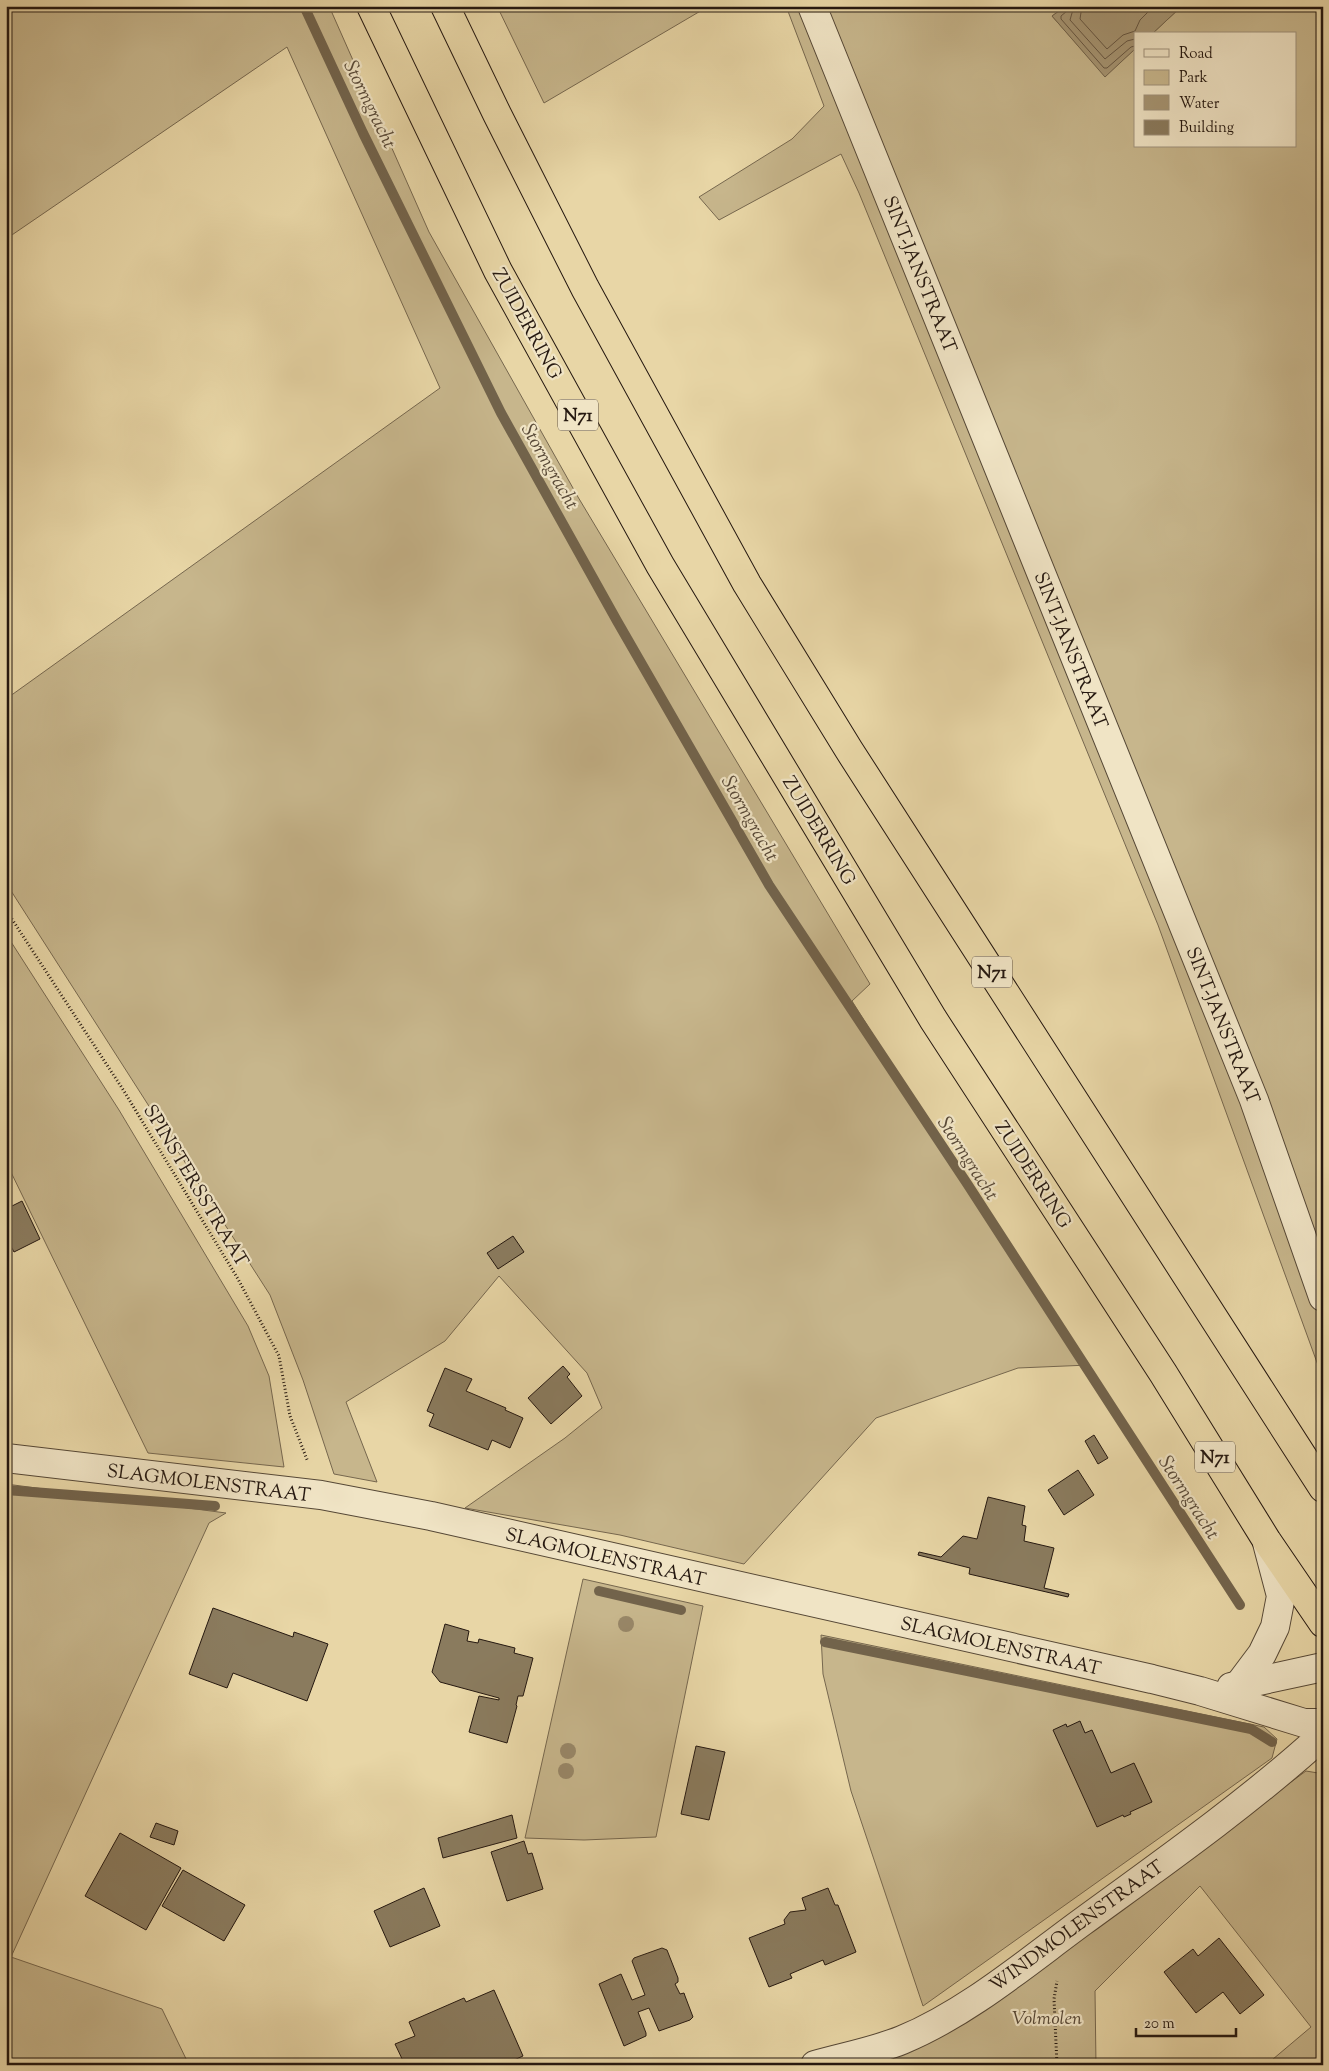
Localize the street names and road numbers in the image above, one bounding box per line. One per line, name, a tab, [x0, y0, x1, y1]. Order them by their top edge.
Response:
street label: SINT-JANSTRAAT	[875, 192, 963, 358]
street label: ZUIDERRING	[484, 264, 567, 385]
road number: N71	[558, 400, 598, 430]
street label: SINT-JANSTRAAT	[1026, 568, 1114, 734]
street label: ZUIDERRING	[775, 772, 861, 891]
street label: SINT-JANSTRAAT	[1178, 943, 1266, 1109]
road number: N71	[972, 956, 1012, 988]
street label: SPINSTERSSTRAAT	[136, 1100, 254, 1273]
street label: ZUIDERRING	[987, 1116, 1077, 1234]
road number: N71	[1195, 1441, 1235, 1472]
street label: SLAGMOLENSTRAAT	[105, 1459, 312, 1510]
street label: SLAGMOLENSTRAAT	[502, 1522, 708, 1595]
street label: SLAGMOLENSTRAAT	[897, 1611, 1103, 1684]
street label: WINDMOLENSTRAAT	[985, 1855, 1170, 2000]

